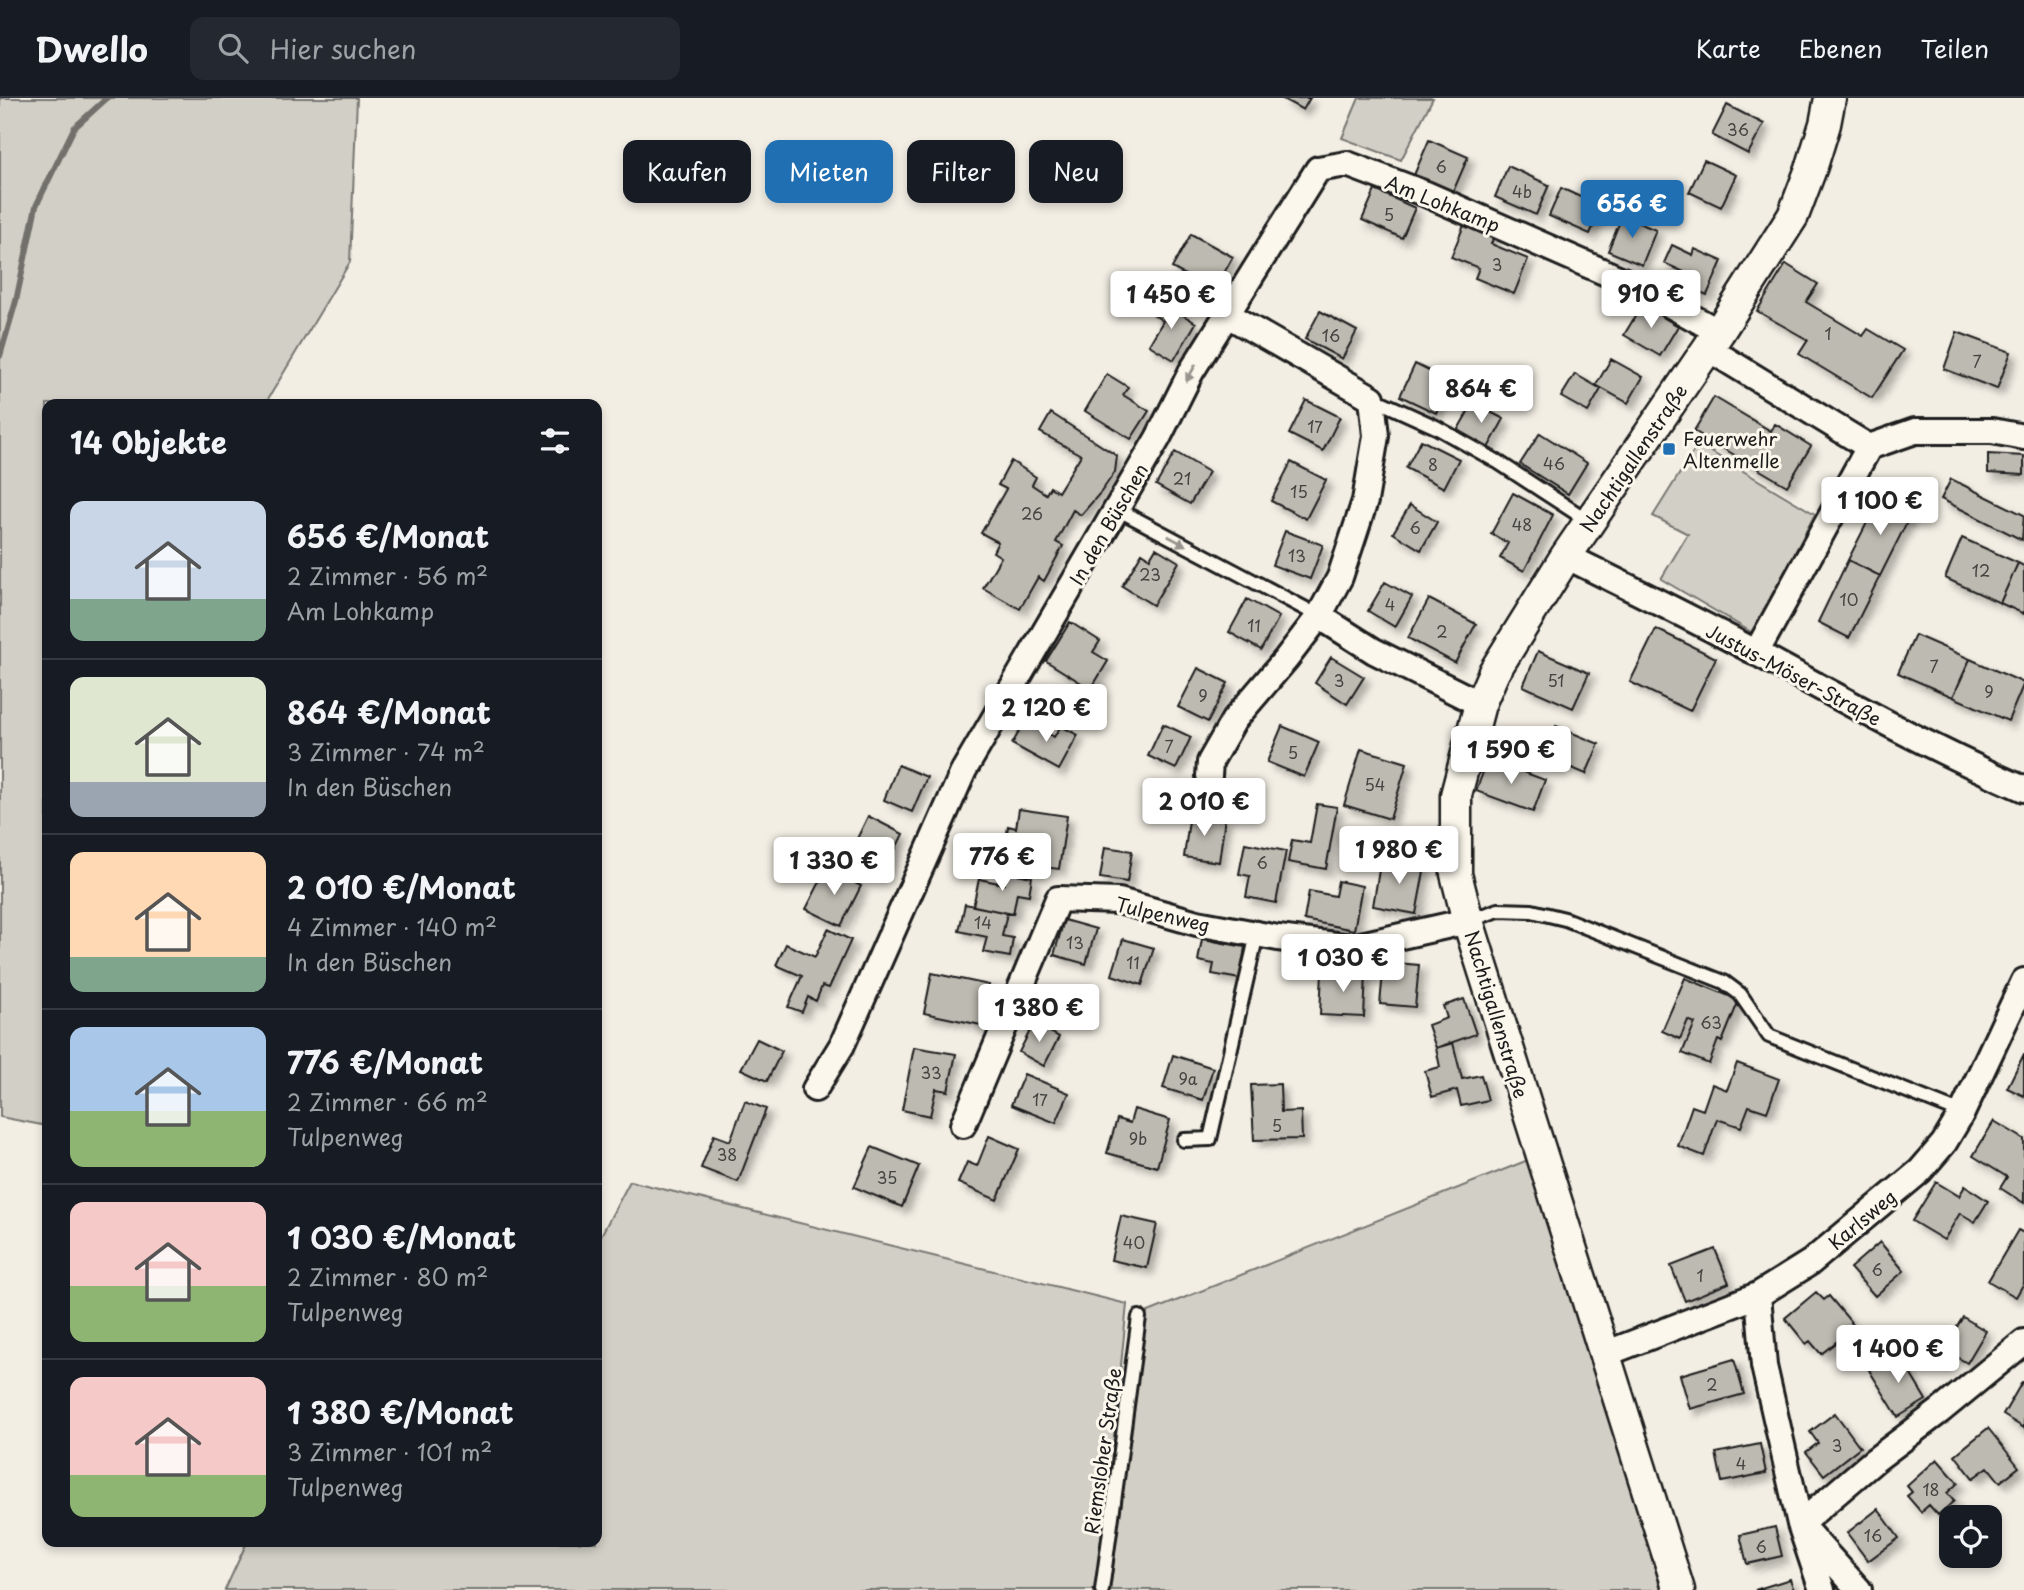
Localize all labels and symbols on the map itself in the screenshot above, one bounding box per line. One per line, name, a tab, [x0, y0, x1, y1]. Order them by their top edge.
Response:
house number: 36	[1727, 117, 1749, 141]
house number: 6	[1435, 154, 1447, 178]
street label: Am Lohkamp	[1381, 167, 1505, 239]
house number: 4b	[1512, 179, 1532, 203]
pin: 656 €	[1583, 180, 1681, 240]
house number: 5	[1384, 202, 1394, 226]
house number: 3	[1492, 252, 1502, 276]
pin: 910 €	[1602, 271, 1700, 330]
pin: 1 450 €	[1106, 272, 1236, 331]
house number: 1	[1824, 321, 1832, 345]
house number: 16	[1322, 323, 1340, 347]
house number: 7	[1972, 349, 1982, 373]
one-way arrow	[1185, 363, 1197, 383]
pin: 864 €	[1432, 366, 1530, 425]
street label: Nachtigallenstraße	[1573, 378, 1693, 538]
house number: 17	[1307, 414, 1323, 438]
place label: Feuerwehr Altenmelle	[1683, 424, 1780, 474]
marker: Feuerwehr Altenmelle	[1661, 441, 1677, 457]
house number: 46	[1543, 451, 1565, 475]
house number: 8	[1428, 452, 1438, 476]
street label: In den Büschen	[1062, 458, 1154, 590]
house number: 21	[1173, 466, 1191, 490]
pin: 1 100 €	[1815, 478, 1945, 537]
house number: 15	[1290, 479, 1308, 503]
house number: 26	[1021, 501, 1043, 525]
house number: 48	[1512, 512, 1532, 536]
house number: 6	[1409, 515, 1421, 539]
one-way arrow	[1167, 535, 1187, 547]
house number: 13	[1288, 543, 1306, 567]
house number: 12	[1972, 558, 1990, 582]
house number: 23	[1139, 562, 1161, 586]
house number: 10	[1840, 587, 1858, 611]
house number: 4	[1385, 592, 1395, 616]
house number: 11	[1247, 613, 1261, 637]
street label: Justus-Möser-Straße	[1702, 616, 1886, 732]
house number: 2	[1436, 619, 1448, 643]
house number: 7	[1929, 654, 1939, 678]
house number: 3	[1334, 668, 1344, 692]
house number: 51	[1547, 668, 1565, 692]
house number: 9	[1984, 679, 1994, 703]
house number: 9	[1198, 683, 1208, 707]
pin: 2 120 €	[981, 684, 1111, 744]
pin: 1 590 €	[1446, 726, 1576, 786]
house number: 7	[1164, 734, 1174, 758]
house number: 5	[1288, 740, 1298, 764]
house number: 54	[1365, 772, 1385, 796]
pin: 2 010 €	[1139, 778, 1269, 838]
pin: 1 980 €	[1334, 826, 1464, 886]
pin: 776 €	[953, 834, 1051, 893]
pin: 1 330 €	[769, 838, 899, 897]
house number: 6	[1256, 850, 1268, 874]
street label: Tulpenweg	[1113, 890, 1213, 938]
house number: 14	[974, 910, 992, 934]
street label: Nachtigallenstraße	[1458, 927, 1536, 1101]
house number: 13	[1066, 930, 1084, 954]
pin: 1 030 €	[1278, 934, 1408, 994]
house number: 11	[1126, 950, 1140, 974]
pin: 1 380 €	[974, 984, 1104, 1044]
house number: 63	[1700, 1010, 1722, 1034]
house number: 33	[920, 1060, 942, 1084]
house number: 9a	[1178, 1066, 1198, 1090]
house number: 17	[1032, 1087, 1048, 1111]
house number: 5	[1272, 1113, 1282, 1137]
house number: 9b	[1129, 1126, 1147, 1150]
house number: 38	[717, 1142, 737, 1166]
house number: 35	[877, 1165, 897, 1189]
street label: Karlsweg	[1822, 1182, 1902, 1256]
house number: 40	[1123, 1230, 1145, 1254]
house number: 6	[1871, 1257, 1883, 1281]
house number: 1	[1696, 1263, 1704, 1287]
pin: 1 400 €	[1833, 1326, 1963, 1385]
street label: Riemsloher Straße	[1076, 1366, 1128, 1536]
house number: 2	[1706, 1372, 1718, 1396]
house number: 3	[1832, 1433, 1842, 1457]
house number: 4	[1736, 1451, 1746, 1475]
house number: 18	[1922, 1477, 1940, 1501]
house number: 16	[1864, 1523, 1882, 1547]
house number: 6	[1755, 1534, 1767, 1558]

